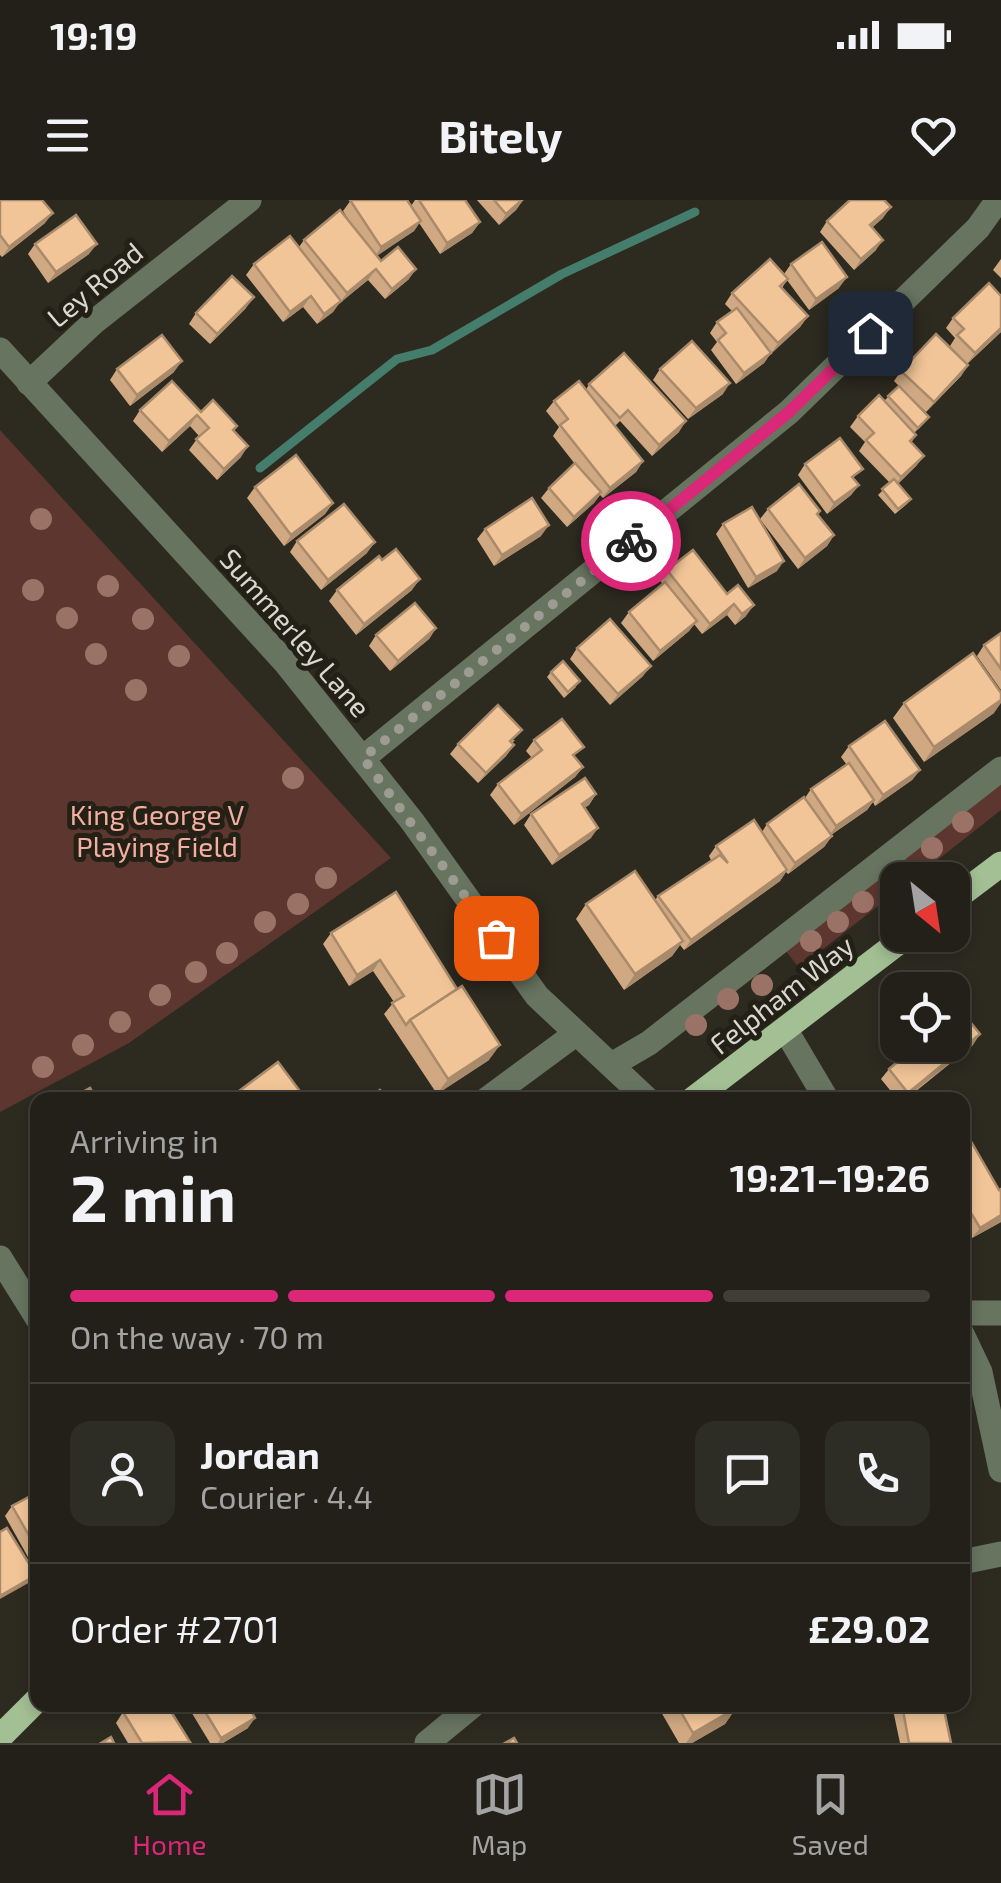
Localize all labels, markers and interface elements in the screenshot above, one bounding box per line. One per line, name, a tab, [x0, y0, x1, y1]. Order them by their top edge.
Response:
text: 19:19	[50, 12, 137, 58]
icon: menu	[40, 108, 95, 163]
text: Bitely	[438, 108, 563, 162]
icon: heart	[906, 108, 961, 163]
street label: Ley Road	[40, 235, 149, 334]
pin	[828, 291, 913, 376]
icon: home	[843, 306, 898, 361]
courier	[581, 491, 681, 591]
icon: bike	[604, 514, 659, 569]
street label: Summerley Lane	[213, 541, 378, 723]
park label: King George V Playing Field	[70, 797, 244, 863]
north arrow	[880, 862, 970, 952]
map controls	[880, 862, 970, 1062]
pin	[454, 896, 539, 981]
icon: bag	[469, 911, 524, 966]
street label: Felpham Way	[703, 928, 860, 1061]
button: locate	[880, 972, 970, 1062]
text: Arriving in	[70, 1121, 219, 1159]
text: 19:21–19:26	[730, 1154, 930, 1200]
text: 2 min	[70, 1157, 236, 1235]
text: On the way · 70 m	[70, 1317, 324, 1355]
button: person	[70, 1421, 175, 1526]
button: chat	[695, 1421, 800, 1526]
button: phone	[825, 1421, 930, 1526]
text: Jordan	[200, 1431, 320, 1477]
text: Courier · 4.4	[200, 1477, 373, 1515]
text: Order #2701	[70, 1605, 280, 1651]
text: £29.02	[808, 1605, 930, 1651]
tab: Home	[132, 1767, 206, 1861]
tab: Map	[471, 1767, 527, 1861]
tab: Saved	[792, 1767, 869, 1861]

